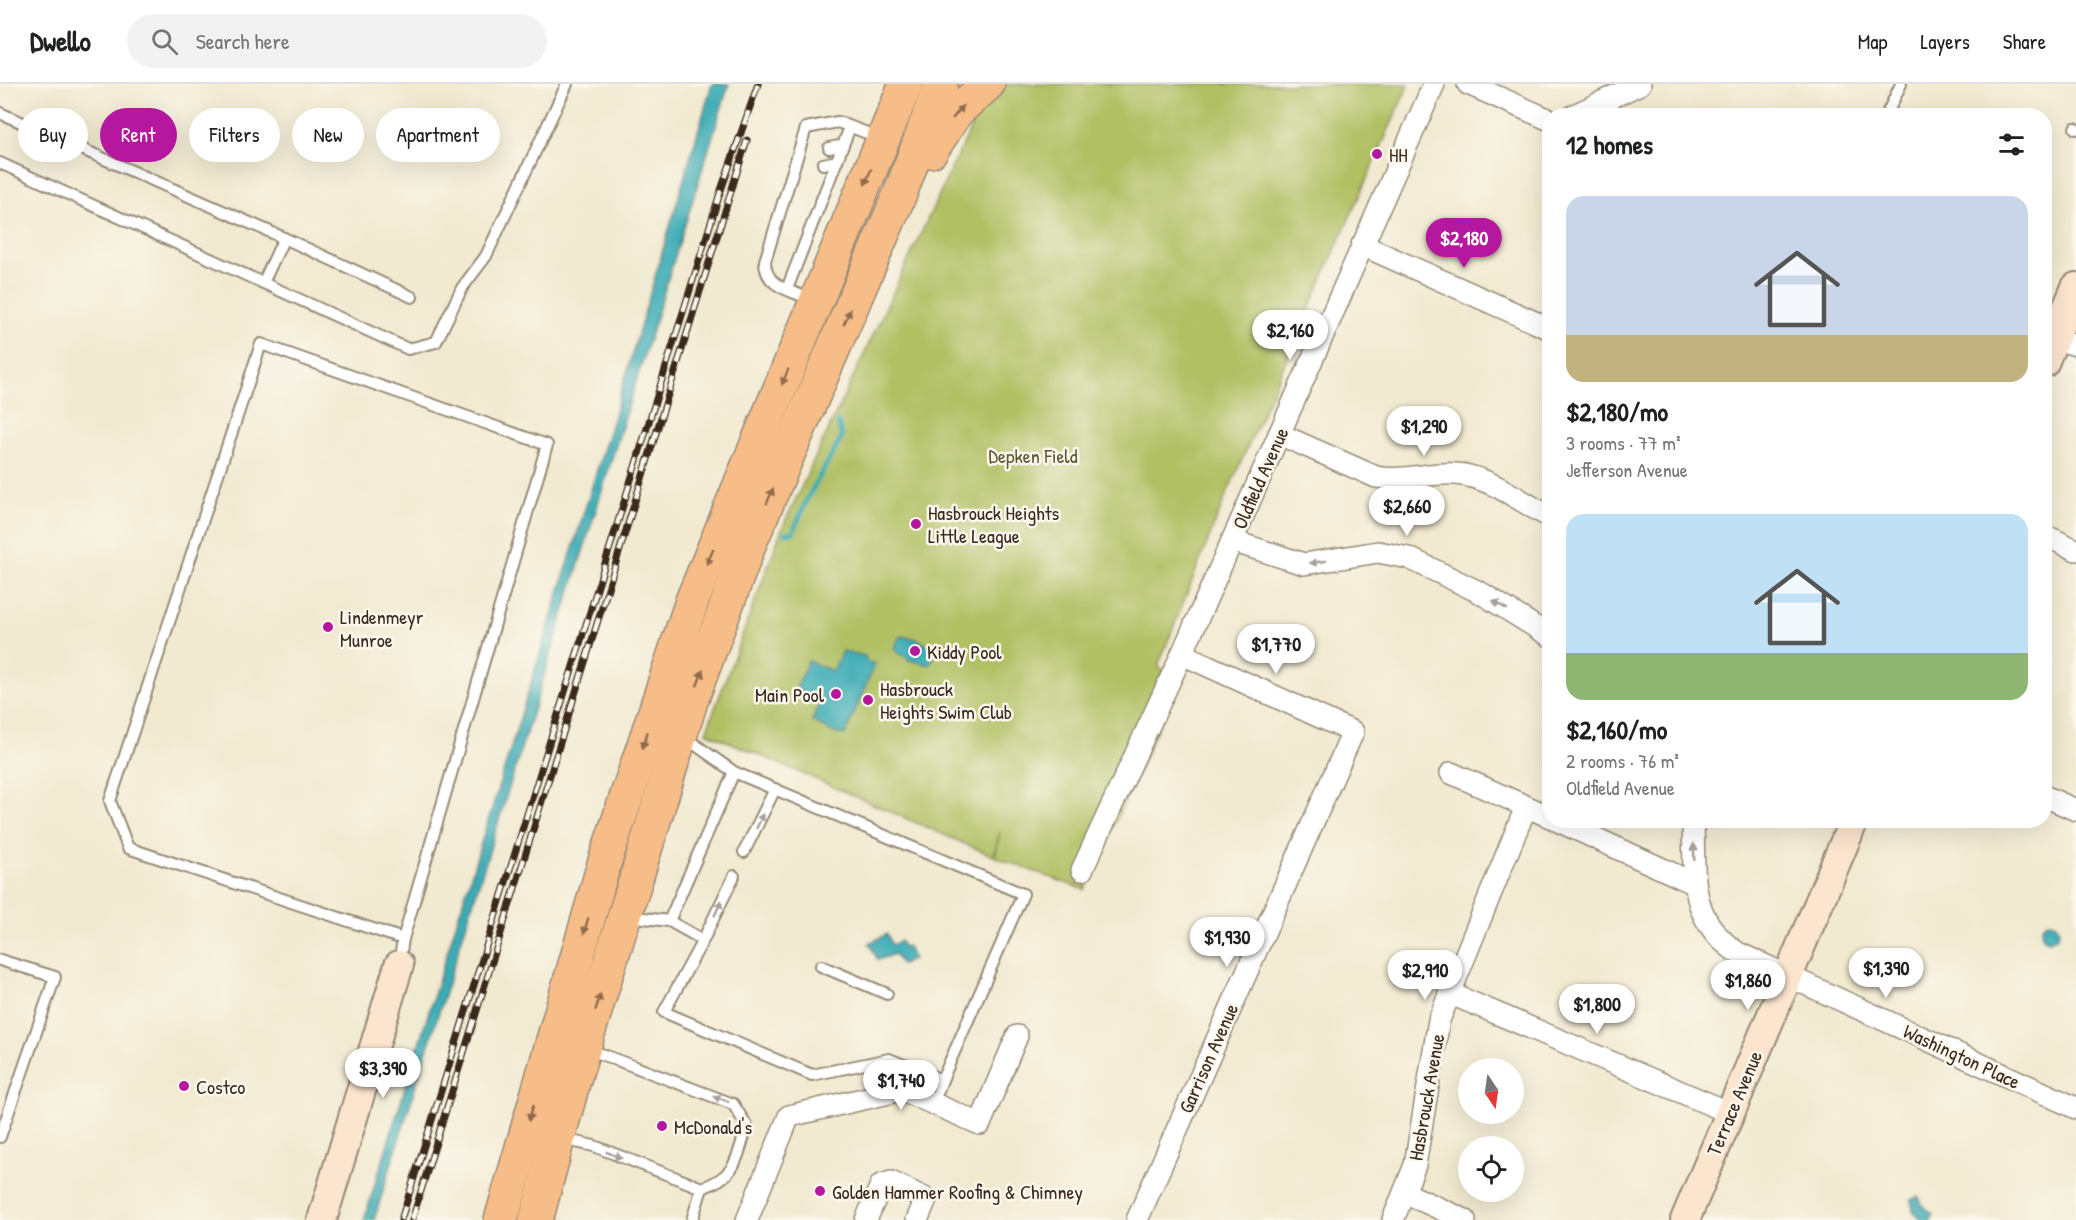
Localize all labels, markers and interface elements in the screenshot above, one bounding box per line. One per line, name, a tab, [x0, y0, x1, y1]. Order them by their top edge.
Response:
search box	[127, 14, 547, 68]
text: Dwello	[30, 22, 91, 60]
icon: search	[148, 25, 181, 58]
text: Search here	[196, 26, 290, 56]
text: Map	[1858, 27, 1887, 56]
text: Layers	[1920, 27, 1970, 56]
text: Share	[2003, 27, 2046, 56]
one-way arrow	[951, 104, 964, 120]
chip: Buy	[18, 108, 88, 162]
chip: Rent	[100, 108, 177, 162]
chip: Filters	[189, 108, 280, 162]
chip: New	[292, 108, 364, 162]
chip: Apartment	[376, 108, 500, 162]
text: 12 homes	[1566, 127, 1653, 162]
icon: filters	[1995, 128, 2028, 161]
place label: HH	[1389, 141, 1408, 168]
marker: HH	[1370, 147, 1384, 161]
one-way arrow	[863, 168, 872, 186]
pin: $2,180	[1415, 218, 1513, 269]
text: $2,180	[1440, 224, 1488, 251]
icon: home	[1743, 235, 1851, 343]
one-way arrow	[842, 308, 852, 326]
pin: $2,160	[1241, 310, 1339, 361]
text: $2,160	[1266, 316, 1314, 343]
one-way arrow	[780, 368, 790, 386]
text: $2,180/mo	[1566, 394, 1668, 429]
pin: $1,290	[1375, 406, 1473, 457]
text: $1,290	[1400, 412, 1448, 439]
street label: Oldfield Avenue	[1226, 423, 1294, 533]
text: 3 rooms · 77 m²	[1566, 429, 1680, 456]
park label: Depken Field	[989, 442, 1078, 469]
text: Jefferson Avenue	[1566, 456, 1688, 483]
pin: $2,660	[1358, 486, 1456, 537]
one-way arrow	[765, 487, 775, 505]
text: $2,660	[1383, 492, 1431, 519]
place label: Hasbrouck Heights Little League	[928, 499, 1060, 549]
marker: Hasbrouck Heights Little League	[909, 517, 923, 531]
one-way arrow	[706, 548, 715, 565]
icon: home	[1743, 553, 1851, 661]
one-way arrow	[1308, 557, 1327, 566]
one-way arrow	[1492, 599, 1508, 610]
place label: Lindenmeyr Munroe	[340, 603, 424, 653]
marker: Lindenmeyr Munroe	[321, 620, 335, 634]
pin: $1,770	[1227, 624, 1325, 675]
text: $1,770	[1251, 630, 1301, 657]
place label: Kiddy Pool	[927, 638, 1002, 665]
marker: Kiddy Pool	[908, 644, 922, 658]
one-way arrow	[695, 669, 705, 687]
place label: Hasbrouck Heights Swim Club	[880, 675, 1012, 725]
place label: Main Pool	[755, 681, 825, 708]
marker: Main Pool	[829, 687, 843, 701]
marker: Hasbrouck Heights Swim Club	[861, 693, 875, 707]
text: $2,160/mo	[1566, 712, 1667, 747]
one-way arrow	[640, 731, 649, 749]
text: 2 rooms · 76 m²	[1566, 747, 1679, 774]
text: Oldfield Avenue	[1566, 774, 1675, 801]
one-way arrow	[755, 812, 764, 829]
one-way arrow	[1690, 843, 1699, 862]
one-way arrow	[714, 900, 723, 917]
one-way arrow	[581, 917, 590, 935]
pin: $1,930	[1178, 917, 1276, 968]
text: $1,930	[1204, 923, 1250, 950]
pin: $1,390	[1837, 948, 1935, 999]
pin: $2,910	[1376, 950, 1474, 1001]
text: $1,390	[1863, 954, 1909, 981]
text: $2,910	[1401, 956, 1449, 983]
pin: $1,860	[1699, 960, 1797, 1011]
text: $1,860	[1724, 966, 1772, 993]
pin: $1,800	[1548, 984, 1646, 1035]
text: $1,800	[1573, 990, 1621, 1017]
one-way arrow	[594, 993, 603, 1011]
street label: Garrison Avenue	[1172, 999, 1244, 1117]
street label: Washington Place	[1899, 1017, 2025, 1095]
street label: Hasbrouck Avenue	[1402, 1031, 1450, 1163]
street label: Terrace Avenue	[1700, 1046, 1768, 1160]
pin: $3,390	[334, 1048, 432, 1099]
text: $3,390	[359, 1054, 407, 1081]
north arrow	[1458, 1058, 1524, 1124]
map controls	[1458, 1058, 1524, 1202]
pin: $1,740	[852, 1060, 950, 1111]
text: $1,740	[877, 1066, 925, 1093]
place label: Costco	[196, 1073, 245, 1100]
marker: Costco	[177, 1079, 191, 1093]
one-way arrow	[711, 1094, 729, 1104]
one-way arrow	[526, 1104, 535, 1122]
place label: McDonald's	[674, 1113, 752, 1140]
marker: McDonald's	[655, 1119, 669, 1133]
button: locate	[1458, 1136, 1524, 1202]
one-way arrow	[606, 1150, 624, 1160]
place label: Golden Hammer Roofing & Chimney	[832, 1178, 1083, 1205]
marker: Golden Hammer Roofing & Chimney	[813, 1184, 827, 1198]

